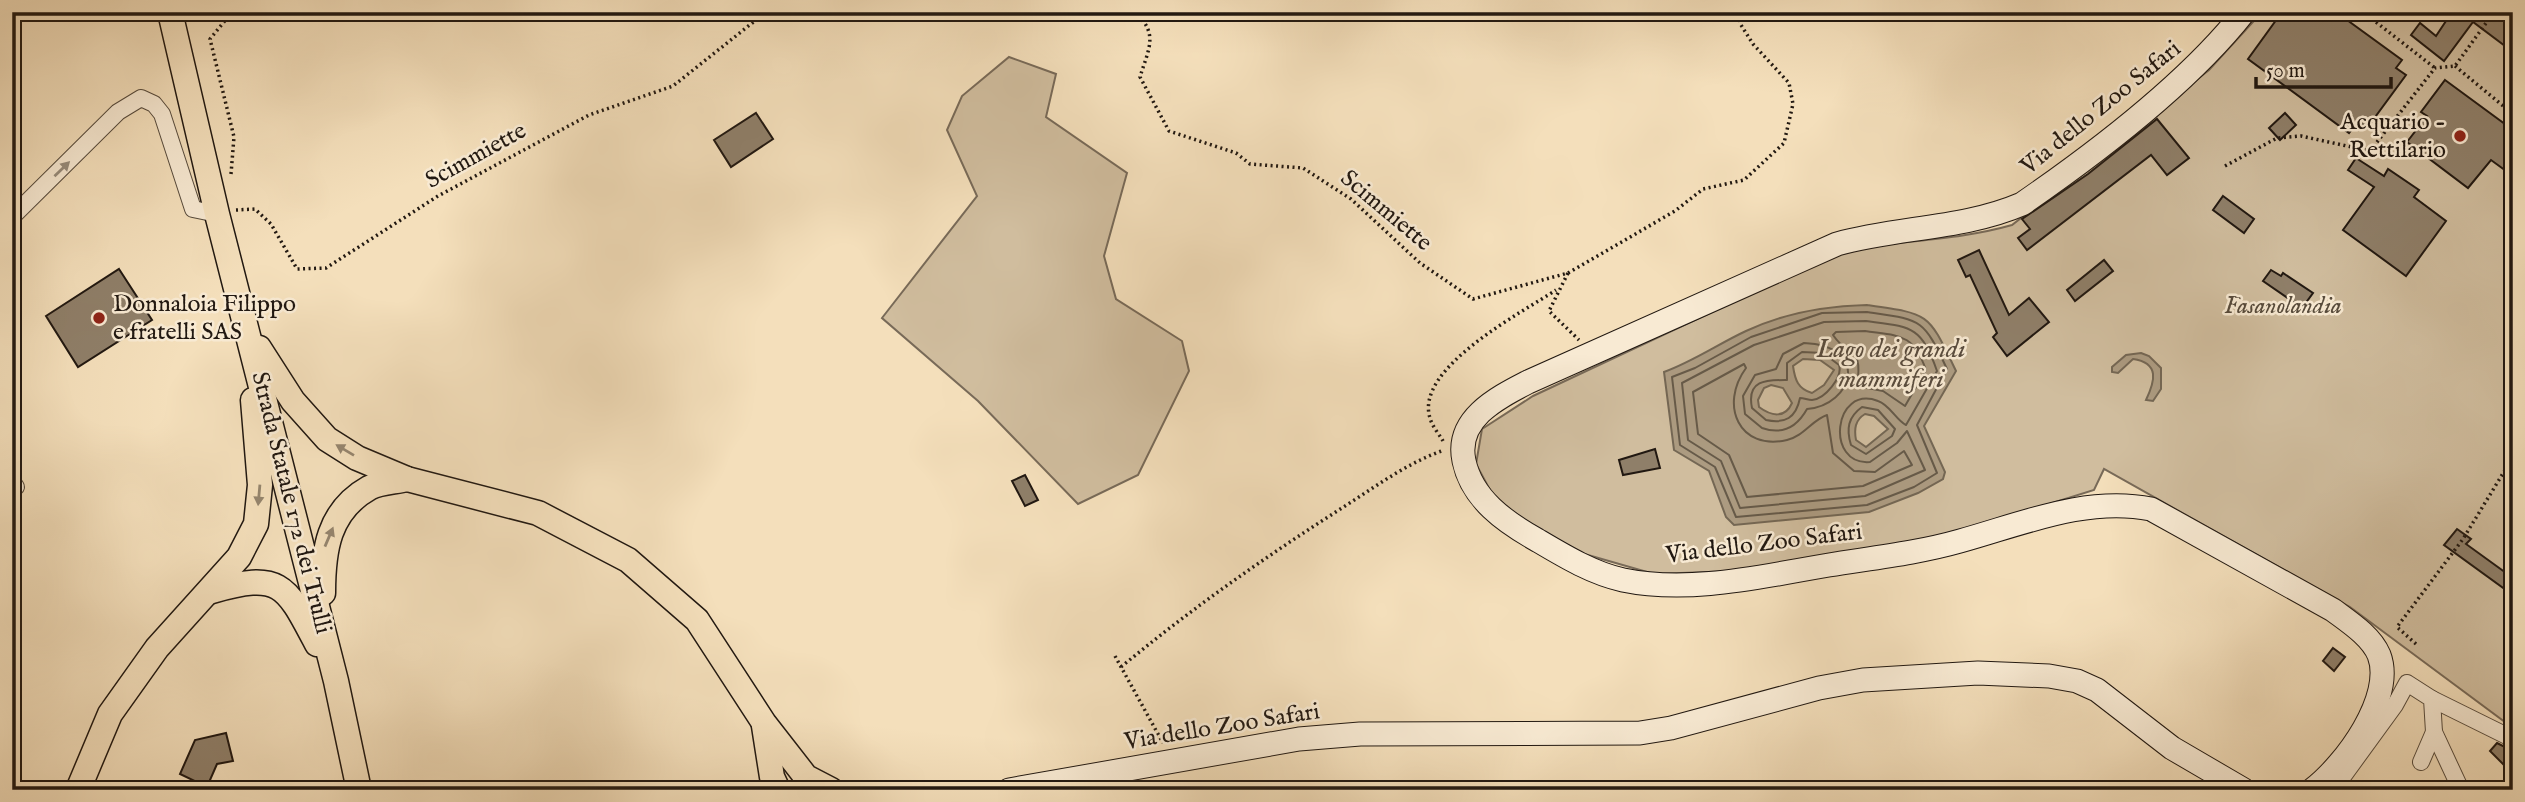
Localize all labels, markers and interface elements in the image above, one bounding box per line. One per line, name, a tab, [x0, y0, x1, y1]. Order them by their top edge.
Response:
street label: Via dello Zoo Safari	[2014, 34, 2188, 183]
scale bar	[2256, 46, 2390, 90]
text: 50 m	[2266, 58, 2305, 85]
place label: Acquario - Rettilario	[2339, 107, 2446, 166]
street label: Scimmiette	[420, 116, 532, 196]
marker: Acquario - Rettilario	[2452, 128, 2468, 144]
one-way arrow	[53, 161, 70, 178]
street label: Scimmiette	[1334, 163, 1438, 259]
place label: Donnaloia Filippo e fratelli SAS	[113, 289, 296, 348]
park label: Fasanolandia	[2224, 291, 2342, 322]
marker: Donnaloia Filippo e fratelli SAS	[91, 310, 107, 326]
water label: Lago dei grandi mammiferi	[1815, 333, 1967, 396]
street label: Strada Statale 172 dei Trulli	[243, 369, 339, 637]
one-way arrow	[335, 444, 354, 456]
one-way arrow	[253, 484, 264, 506]
street label: Via dello Zoo Safari	[1663, 517, 1864, 572]
one-way arrow	[323, 527, 335, 547]
street label: Via dello Zoo Safari	[1121, 696, 1322, 758]

